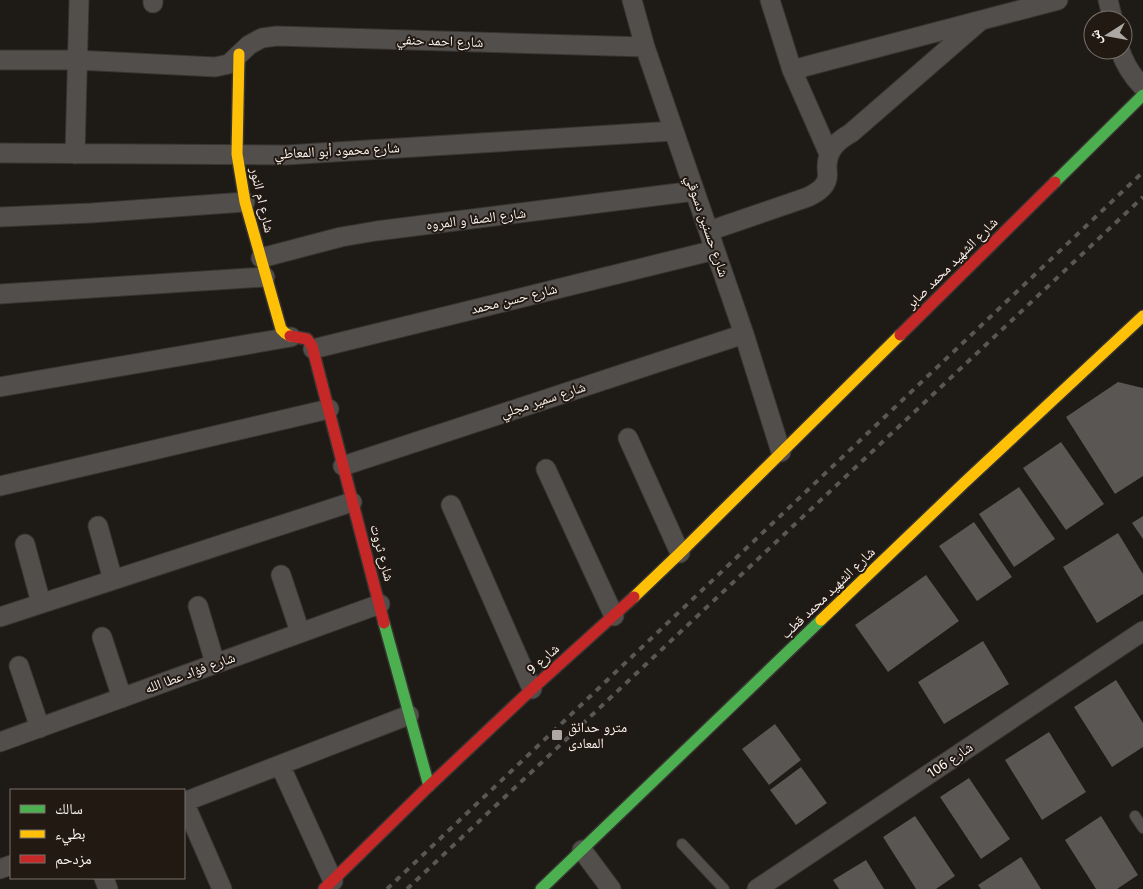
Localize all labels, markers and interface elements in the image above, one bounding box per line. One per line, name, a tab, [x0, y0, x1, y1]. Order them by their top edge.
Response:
north arrow	[1083, 10, 1133, 60]
text: ش	[1086, 28, 1105, 46]
street label: شارع احمد حنفي	[396, 31, 484, 54]
street label: شارع محمود أبو المعاطي	[274, 139, 400, 165]
street label: شارع ام النور	[245, 165, 278, 235]
street label: شارع حسنين دسوقي	[679, 173, 732, 280]
street label: شارع الصفا و المروه	[425, 204, 527, 235]
street label: شارع الشهيد محمد صابر	[902, 214, 1002, 314]
street label: شارع حسن محمد	[469, 280, 559, 319]
street label: شارع سمير مجلي	[498, 378, 588, 424]
street label: شارع ثروت	[365, 523, 398, 584]
street label: شارع الشهيد محمد قطب	[777, 544, 879, 643]
street label: شارع 9	[523, 640, 563, 679]
street label: شارع فؤاد عطا الله	[143, 649, 238, 698]
place label: مترو حدائق المعادى	[568, 719, 627, 752]
marker: مترو حدائق المعادى	[550, 728, 564, 742]
street label: شارع 106	[924, 739, 977, 782]
legend	[10, 789, 185, 879]
text: سالك	[55, 800, 83, 818]
text: بطيء	[55, 825, 85, 846]
text: مزدحم	[55, 850, 92, 869]

